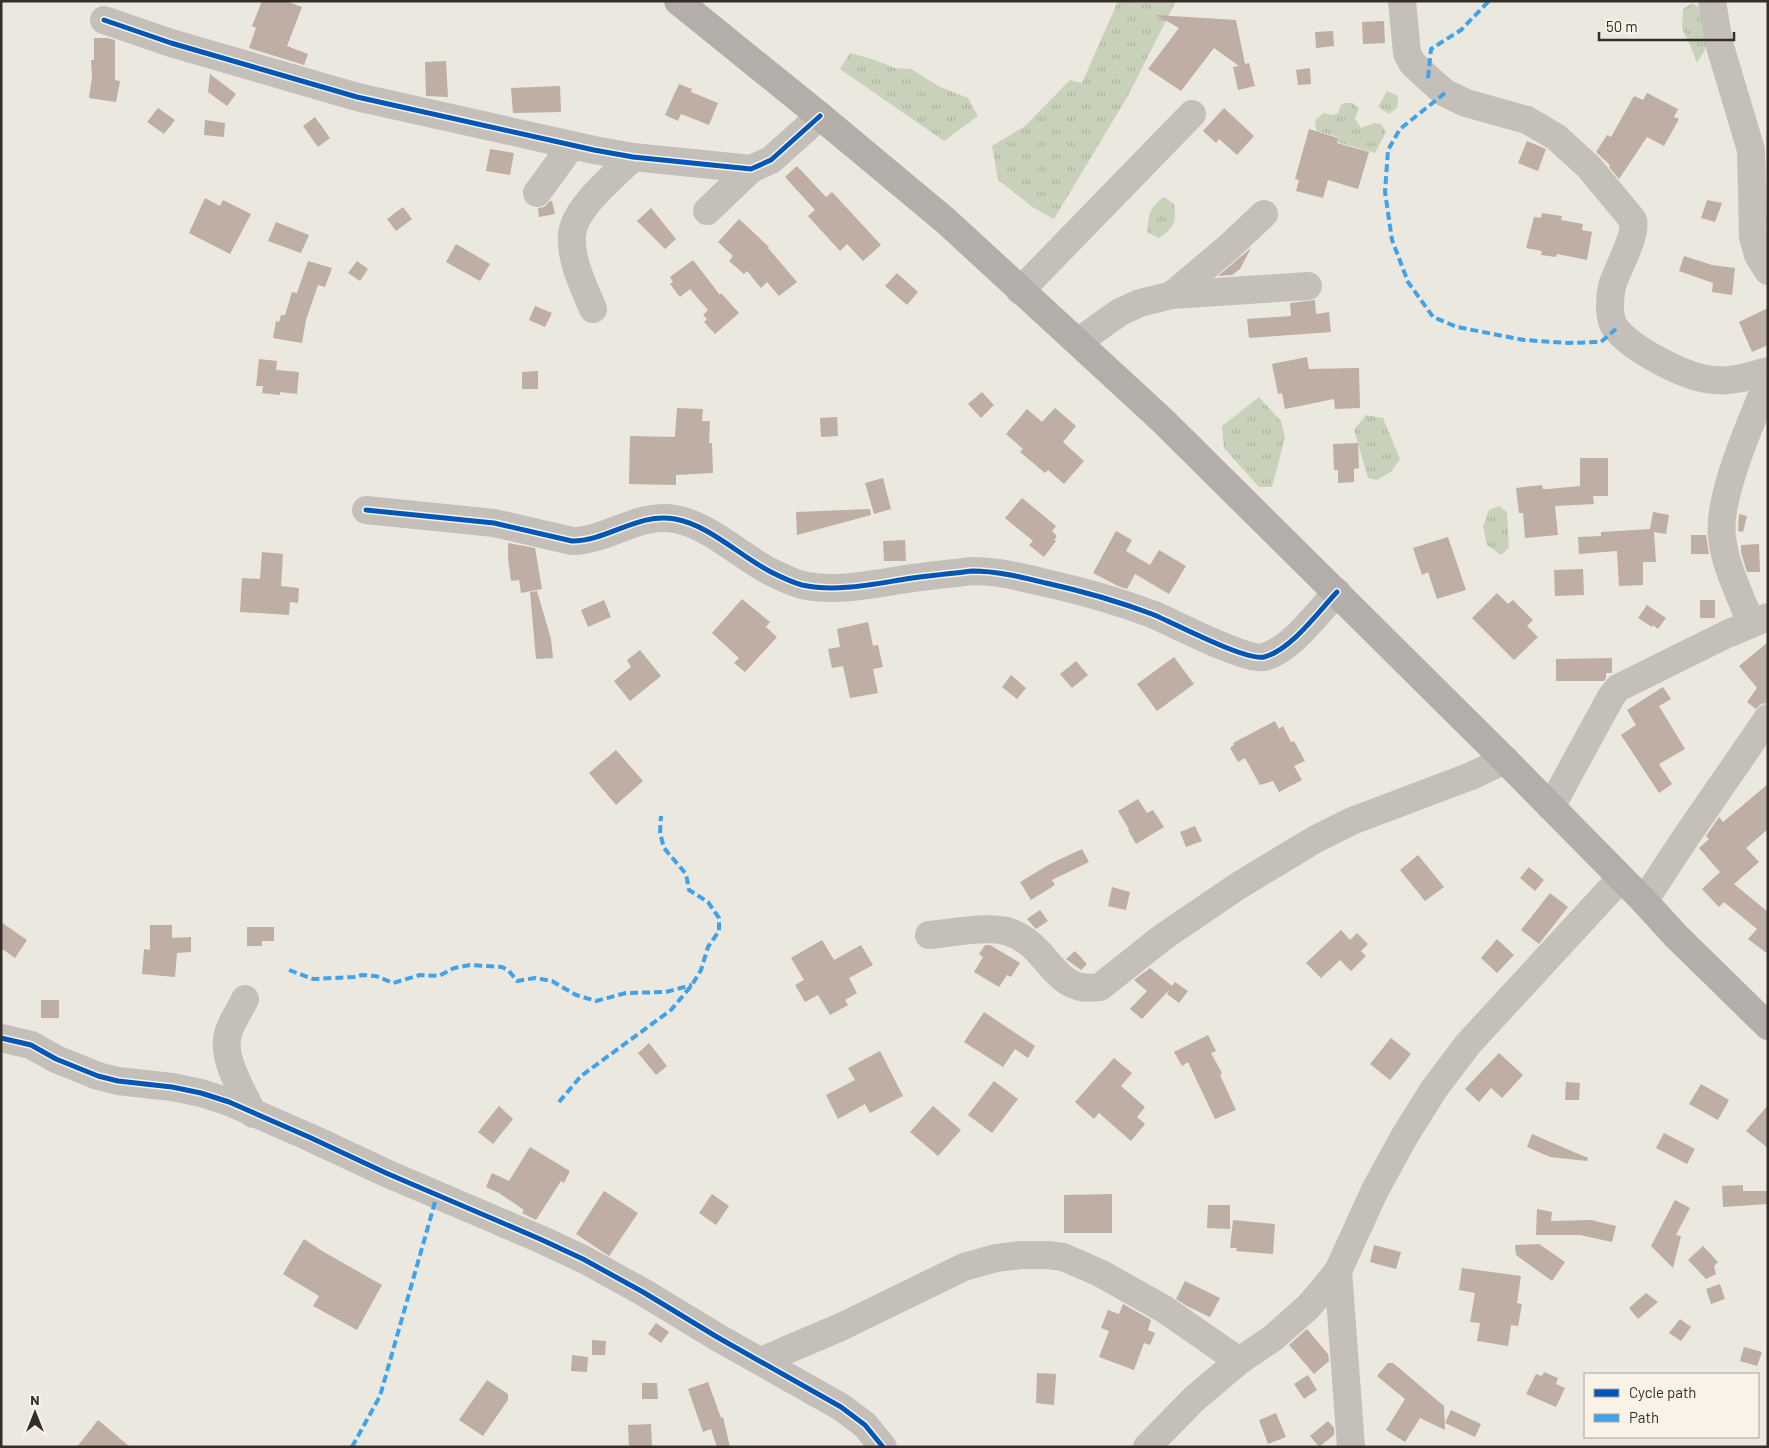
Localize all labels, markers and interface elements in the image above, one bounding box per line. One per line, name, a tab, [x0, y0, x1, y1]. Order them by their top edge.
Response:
scale bar	[1599, 10, 1734, 42]
text: 50 m	[1606, 17, 1638, 35]
legend	[1584, 1373, 1759, 1438]
text: Cycle path	[1629, 1383, 1696, 1401]
north arrow	[10, 1388, 60, 1438]
text: N	[30, 1391, 40, 1408]
text: Path	[1629, 1408, 1659, 1426]

